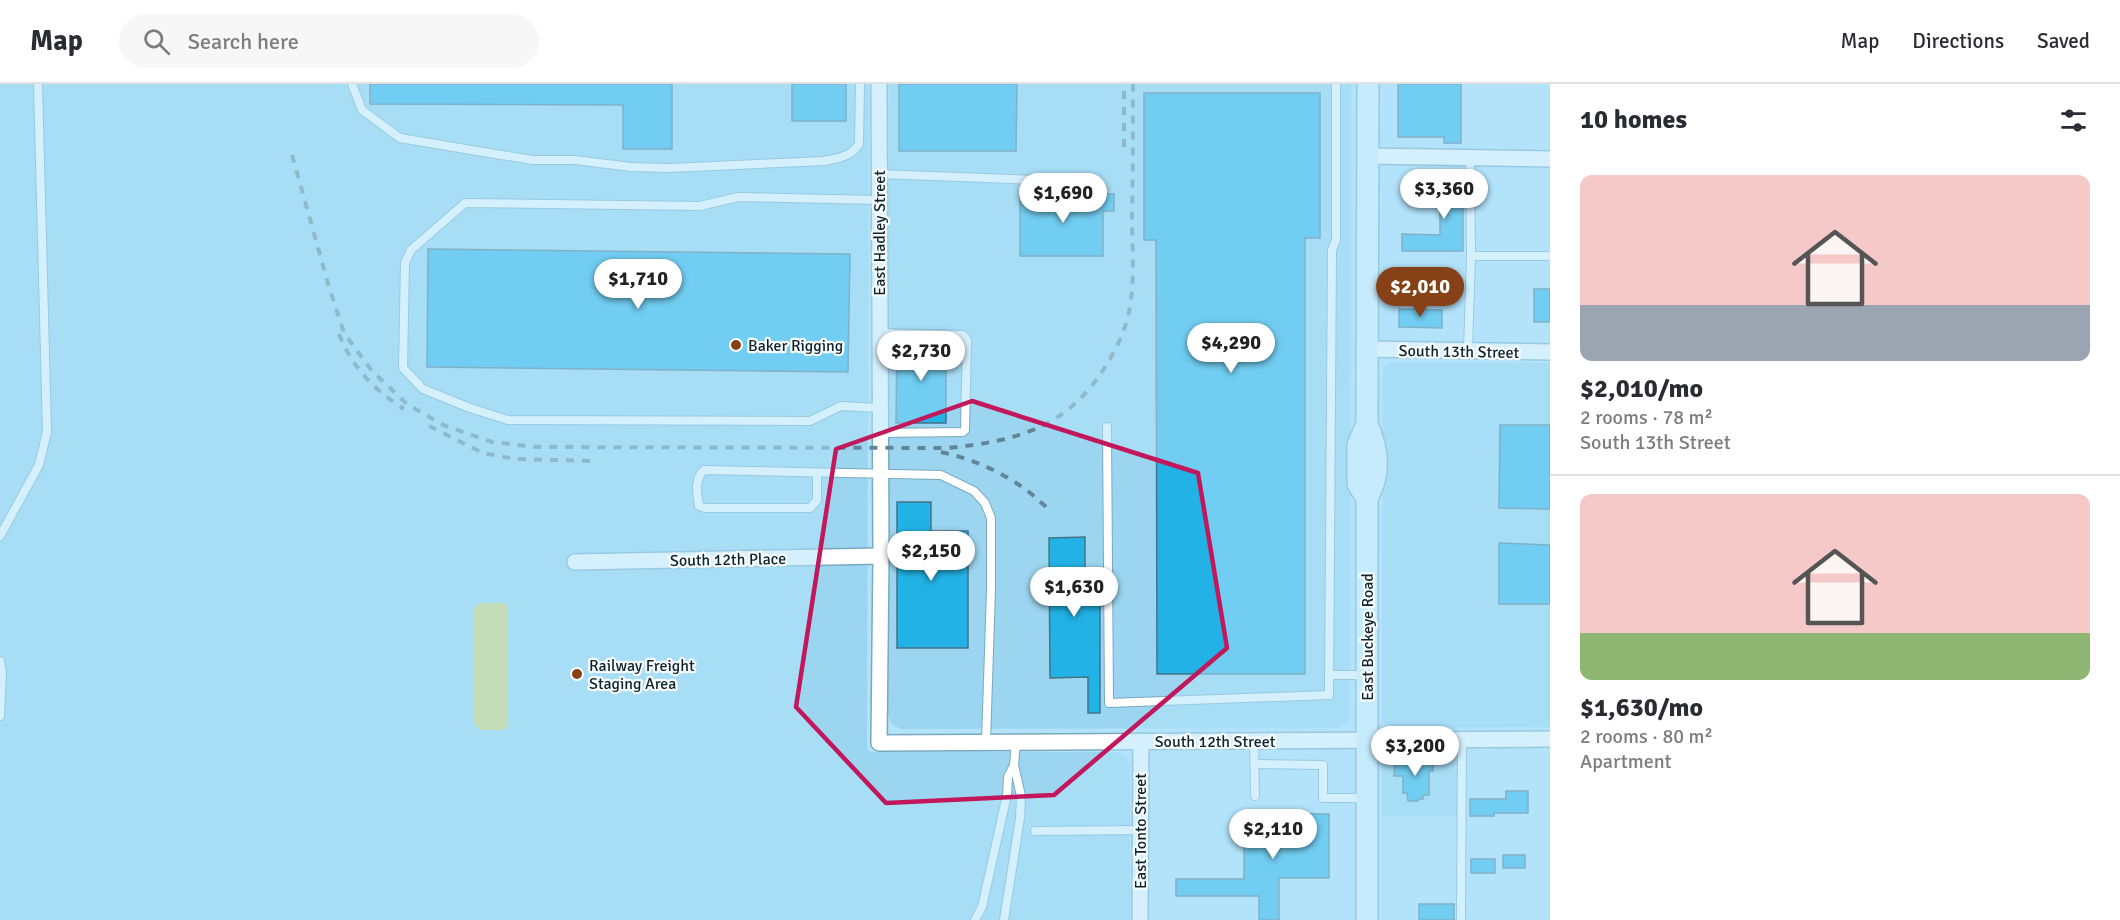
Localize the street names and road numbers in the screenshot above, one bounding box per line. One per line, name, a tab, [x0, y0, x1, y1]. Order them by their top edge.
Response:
street label: East Hadley Street	[870, 170, 890, 296]
street label: South 13th Street	[1399, 341, 1520, 363]
street label: South 12th Place	[670, 549, 786, 571]
street label: East Buckeye Road	[1358, 573, 1378, 701]
street label: South 12th Street	[1155, 732, 1276, 752]
street label: East Tonto Street	[1131, 773, 1151, 889]

